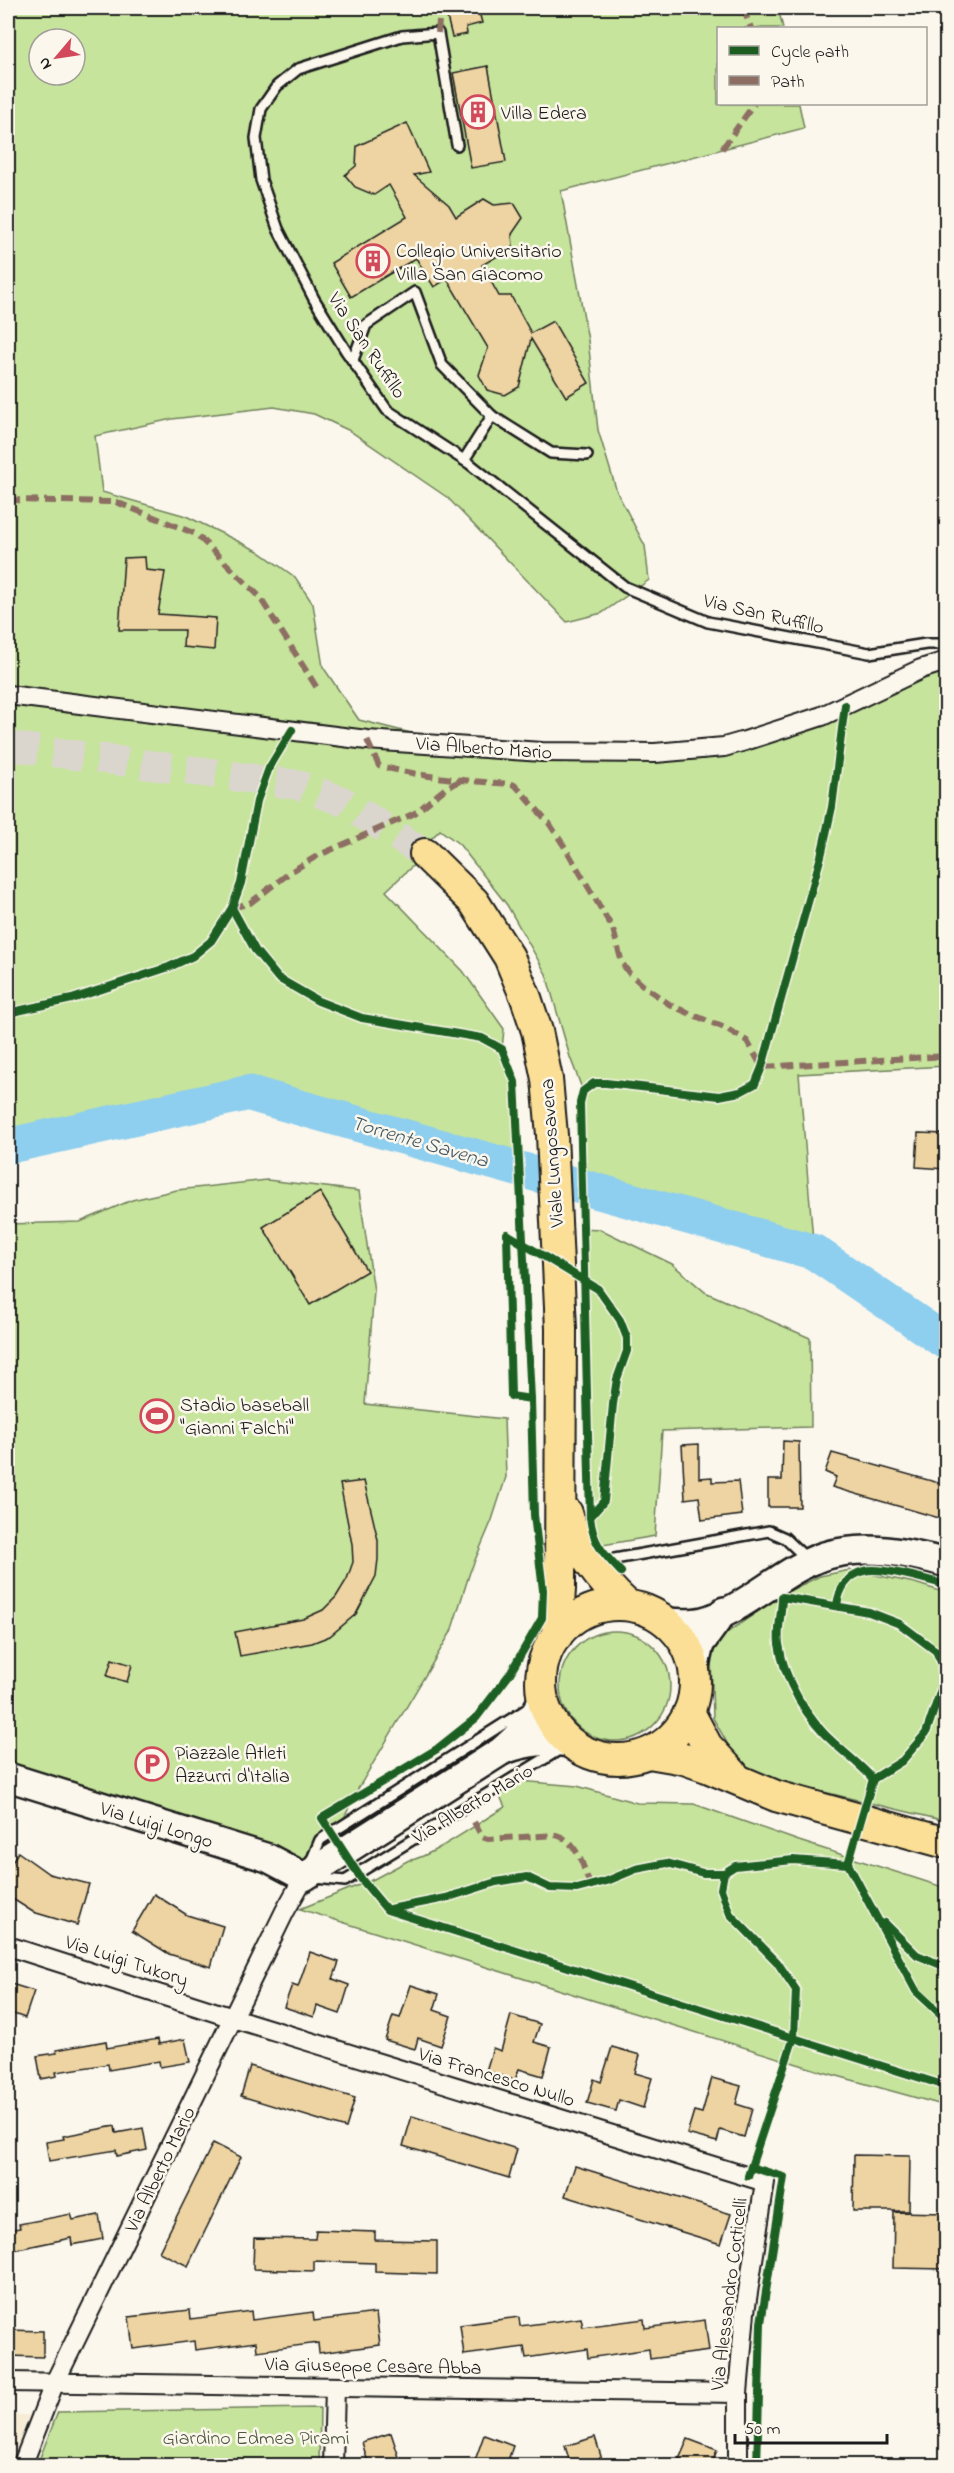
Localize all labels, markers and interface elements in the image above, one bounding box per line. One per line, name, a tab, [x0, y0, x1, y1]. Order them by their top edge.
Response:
north arrow	[27, 27, 87, 87]
legend	[717, 27, 927, 105]
text: Cycle path	[771, 40, 849, 66]
text: N	[32, 53, 59, 74]
text: Path	[771, 70, 805, 96]
building icon: Villa Edera	[460, 94, 496, 130]
place label: Villa Edera	[500, 100, 587, 129]
place label: Collegio Universitario Villa San Giacomo	[395, 238, 562, 290]
building icon: Collegio Universitario Villa San Giacomo	[355, 243, 391, 279]
street label: Via San Ruffillo	[319, 286, 412, 406]
street label: Via San Ruffillo	[699, 587, 827, 643]
street label: Via Alberto Mario	[414, 730, 553, 769]
street label: Viale Lungosavena	[534, 1077, 574, 1229]
water label: Torrente Savena	[347, 1109, 492, 1177]
place label: Stadio baseball "Gianni Falchi"	[180, 1392, 309, 1444]
sports icon: Stadio baseball "Gianni Falchi"	[139, 1398, 175, 1434]
place label: Piazzale Atleti Azzurri d'Italia	[175, 1740, 290, 1792]
parking icon: Piazzale Atleti Azzurri d'Italia	[134, 1746, 170, 1782]
street label: Via Alberto Mario	[406, 1758, 539, 1853]
street label: Via Luigi Longo	[95, 1795, 216, 1858]
street label: Via Luigi Tukory	[60, 1929, 192, 1997]
street label: Via Francesco Nullo	[413, 2041, 578, 2116]
street label: Via Alberto Mario	[118, 2102, 204, 2239]
street label: Via Alessandro Corticelli	[704, 2196, 757, 2394]
street label: Via Giuseppe Cesare Abba	[263, 2351, 482, 2384]
scale bar	[735, 2407, 886, 2445]
text: 50 m	[744, 2417, 781, 2443]
park label: Giardino Edmea Pirami	[163, 2425, 349, 2454]

